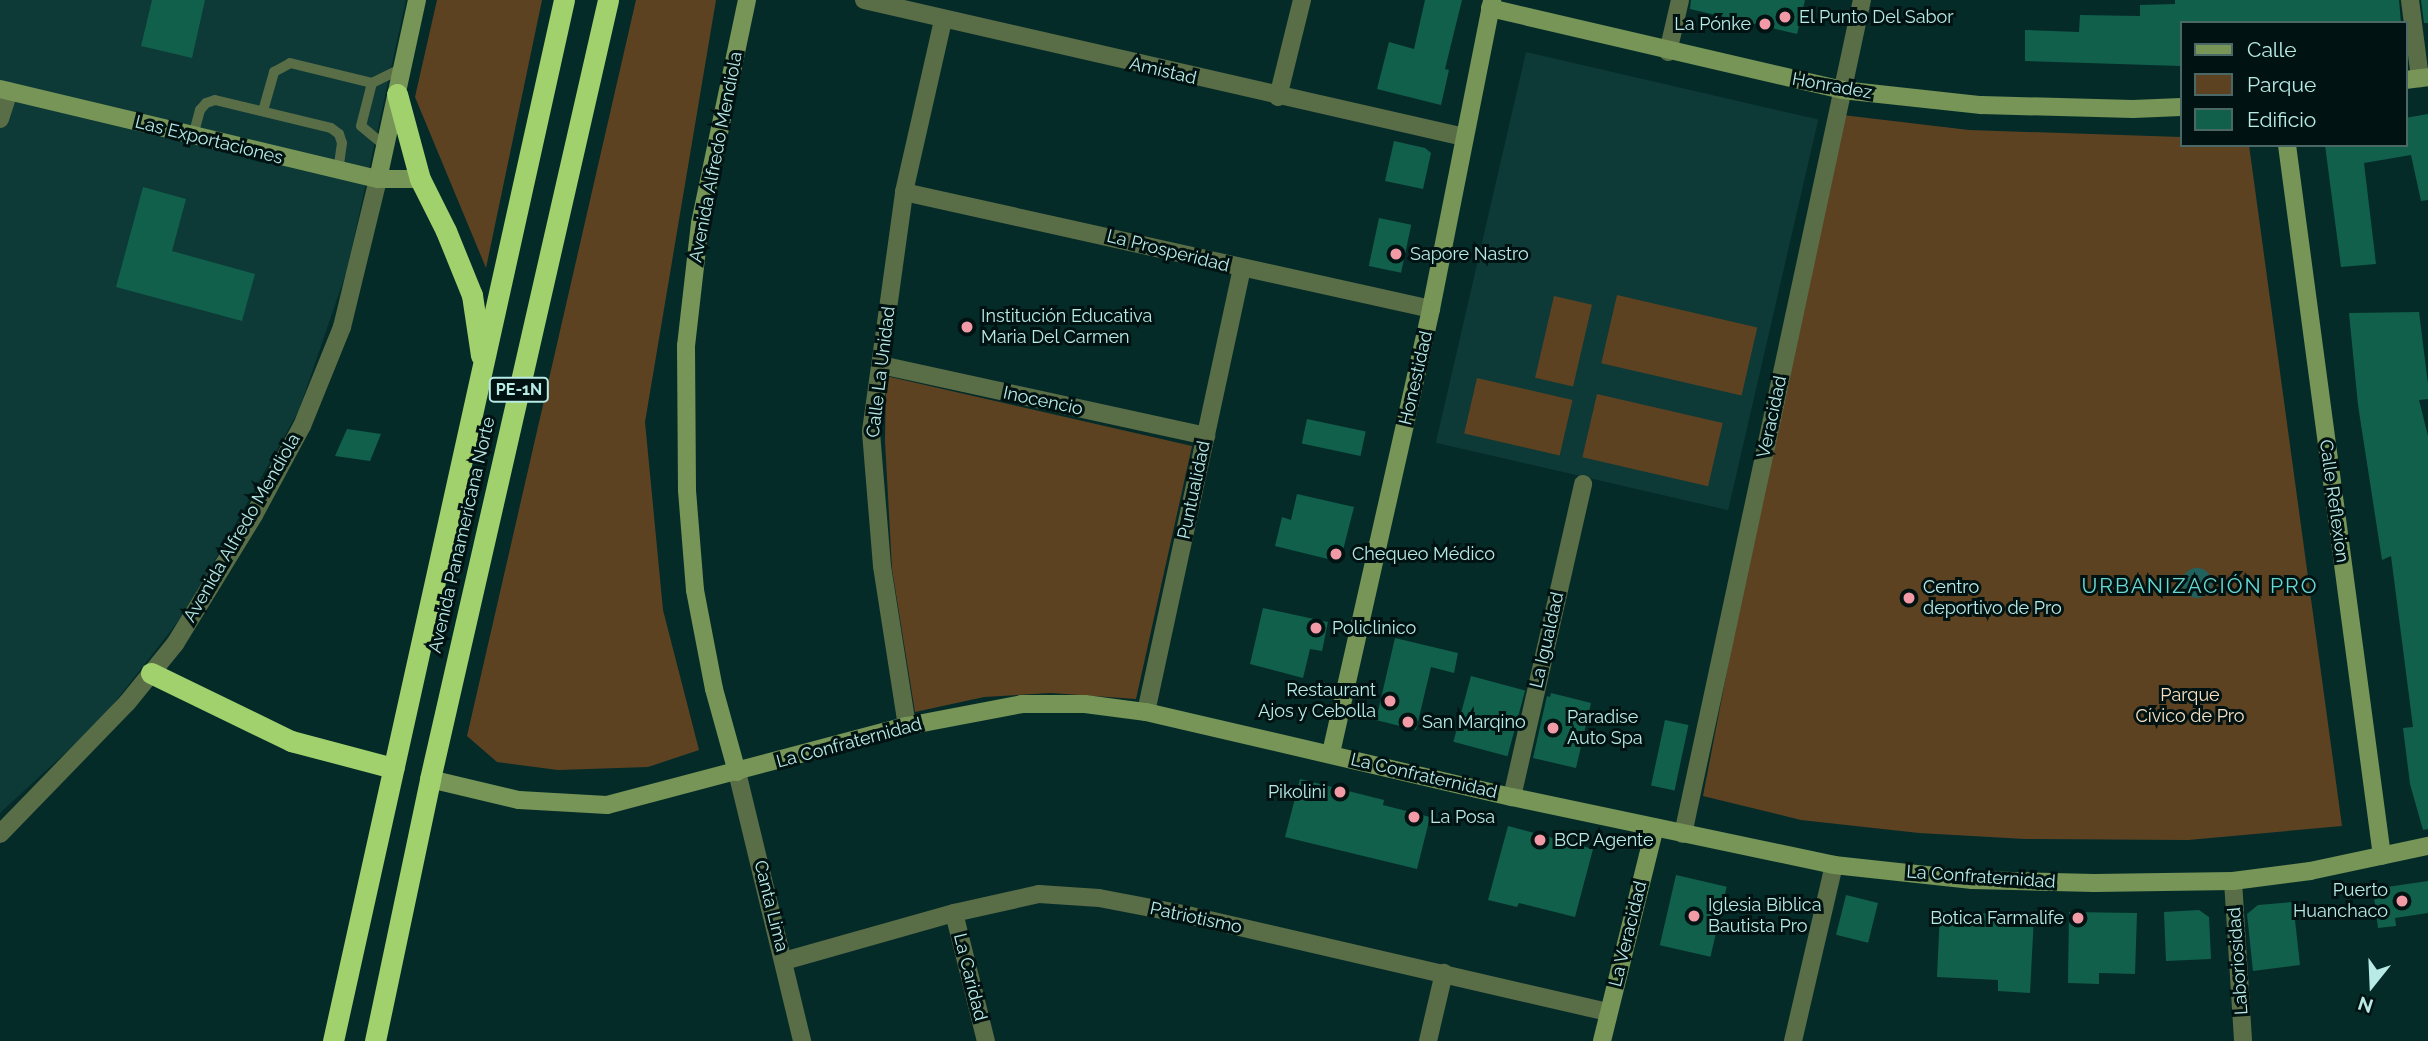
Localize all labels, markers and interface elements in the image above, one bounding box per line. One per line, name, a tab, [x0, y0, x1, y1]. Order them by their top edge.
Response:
place label: El Punto Del Sabor	[1799, 6, 1955, 28]
marker: El Punto Del Sabor	[1777, 9, 1793, 25]
place label: La Pónke	[1674, 13, 1751, 35]
marker: La Pónke	[1757, 16, 1773, 32]
legend	[2180, 21, 2407, 147]
text: Calle	[2247, 37, 2297, 62]
street label: Avenida Alfredo Mendiola	[685, 50, 747, 264]
street label: Amistad	[1127, 53, 1199, 89]
street label: Honradez	[1790, 68, 1874, 104]
text: Parque	[2247, 72, 2316, 97]
text: Edificio	[2247, 107, 2316, 132]
street label: Las Exportaciones	[133, 111, 285, 169]
street label: La Prosperidad	[1104, 225, 1232, 277]
place label: Sapore Nastro	[1410, 243, 1529, 265]
marker: Sapore Nastro	[1388, 246, 1404, 262]
street label: Calle La Unidad	[862, 305, 900, 439]
place label: Institución Educativa Maria Del Carmen	[981, 306, 1152, 348]
marker: Institución Educativa Maria Del Carmen	[959, 319, 975, 335]
street label: Honestidad	[1395, 329, 1437, 427]
street label: Veracidad	[1753, 374, 1791, 460]
road number: PE-1N	[488, 378, 550, 402]
street label: Inocencio	[1001, 382, 1085, 420]
street label: Avenida Panamericana Norte	[424, 415, 500, 655]
street label: Avenida Alfredo Mendiola	[179, 430, 305, 626]
street label: Calle Reflexion	[2315, 438, 2353, 564]
street label: Puntualidad	[1173, 439, 1215, 541]
place label: Chequeo Médico	[1352, 543, 1495, 565]
marker: Chequeo Médico	[1326, 544, 1346, 564]
district label: URBANIZACIÓN PRO	[2083, 573, 2317, 599]
place label: Centro deportivo de Pro	[1923, 577, 2062, 620]
street label: La Igualdad	[1525, 590, 1569, 690]
marker: Centro deportivo de Pro	[1901, 590, 1917, 606]
place label: Policlinico	[1332, 617, 1416, 639]
marker: Policlinico	[1306, 618, 1326, 638]
place label: Restaurant Ajos y Cebolla	[1257, 680, 1376, 722]
park label: Parque Cívico de Pro	[2135, 685, 2245, 728]
marker: Restaurant Ajos y Cebolla	[1382, 693, 1398, 709]
place label: Paradise Auto Spa	[1567, 707, 1643, 750]
place label: San Marqino	[1422, 711, 1526, 733]
street label: La Confraternidad	[774, 713, 924, 773]
marker: San Marqino	[1400, 714, 1416, 730]
marker: Paradise Auto Spa	[1545, 720, 1561, 736]
street label: La Confraternidad	[1349, 749, 1499, 803]
place label: Pikolini	[1268, 781, 1326, 803]
marker: Pikolini	[1332, 784, 1348, 800]
place label: La Posa	[1430, 806, 1495, 828]
marker: La Posa	[1404, 807, 1424, 827]
place label: BCP Agente	[1554, 829, 1655, 851]
marker: BCP Agente	[1532, 832, 1548, 848]
street label: Canta Lima	[749, 858, 793, 954]
street label: La Confraternidad	[1906, 861, 2056, 893]
street label: La Veracidad	[1604, 879, 1652, 989]
place label: Puerto Huanchaco	[2293, 880, 2388, 922]
marker: Puerto Huanchaco	[2394, 893, 2410, 909]
place label: Iglesia Biblica Bautista Pro	[1708, 895, 1821, 937]
street label: Patriotismo	[1148, 898, 1244, 938]
street label: Laboriosidad	[2223, 906, 2253, 1016]
place label: Botica Farmalife	[1930, 907, 2064, 929]
marker: Iglesia Biblica Bautista Pro	[1686, 908, 1702, 924]
marker: Botica Farmalife	[2070, 910, 2086, 926]
street label: La Caridad	[949, 931, 991, 1023]
north arrow	[2337, 950, 2407, 1020]
text: N	[2355, 992, 2376, 1018]

